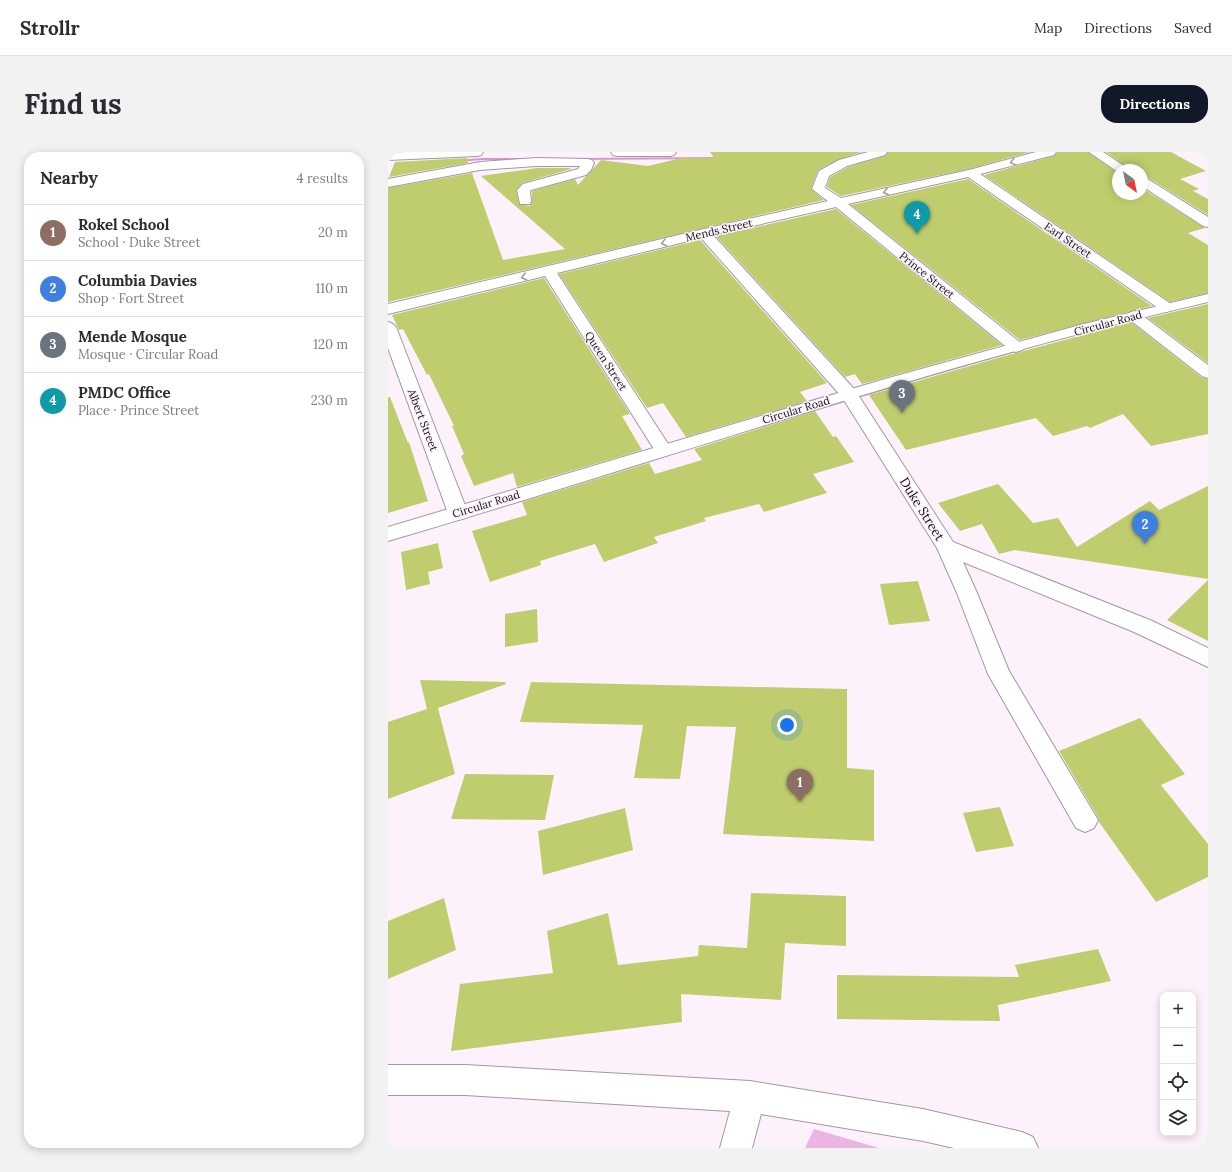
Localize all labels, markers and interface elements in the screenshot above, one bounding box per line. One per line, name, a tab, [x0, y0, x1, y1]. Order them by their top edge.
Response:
text: Strollr	[20, 16, 80, 40]
text: Map	[1034, 19, 1062, 37]
text: Directions	[1084, 19, 1152, 37]
text: Saved	[1174, 19, 1212, 37]
button: Directions	[1101, 85, 1208, 123]
text: Find us	[24, 86, 122, 122]
one-way arrow	[1009, 157, 1016, 166]
north arrow	[1112, 164, 1148, 200]
text: Nearby	[40, 167, 98, 189]
text: 4 results	[297, 170, 348, 187]
one-way arrow	[883, 188, 889, 196]
pin: 4	[904, 201, 930, 234]
text: Rokel School	[78, 215, 169, 234]
street label: Mends Street	[684, 215, 755, 245]
street label: Earl Street	[1042, 219, 1095, 261]
text: 1	[50, 224, 56, 241]
text: 20 m	[318, 224, 348, 241]
text: School · Duke Street	[78, 234, 201, 251]
one-way arrow	[661, 239, 667, 247]
street label: Prince Street	[897, 248, 958, 302]
text: Columbia Davies	[78, 271, 197, 290]
one-way arrow	[521, 273, 527, 281]
text: 2	[50, 280, 56, 297]
text: 110 m	[315, 280, 348, 297]
text: Shop · Fort Street	[78, 290, 184, 307]
street label: Circular Road	[1073, 307, 1144, 339]
text: Mende Mosque	[78, 327, 187, 346]
street label: Queen Street	[582, 329, 631, 394]
text: 3	[49, 336, 57, 353]
text: 120 m	[313, 336, 348, 353]
text: Mosque · Circular Road	[78, 346, 218, 363]
pin: 3	[889, 380, 915, 413]
text: PMDC Office	[78, 383, 171, 402]
street label: Albert Street	[404, 386, 442, 454]
text: 4	[49, 392, 57, 409]
text: 230 m	[311, 392, 348, 409]
street label: Circular Road	[761, 393, 832, 427]
text: Place · Prince Street	[78, 402, 199, 419]
street label: Duke Street	[896, 474, 948, 544]
street label: Circular Road	[451, 487, 522, 521]
pin: 2	[1132, 511, 1158, 544]
your location	[777, 715, 797, 735]
pin: 1	[787, 769, 813, 802]
map controls	[1160, 992, 1196, 1136]
button: +	[1160, 992, 1196, 1028]
button: −	[1160, 1028, 1196, 1064]
button: locate	[1160, 1064, 1196, 1100]
button: layers	[1160, 1100, 1196, 1136]

